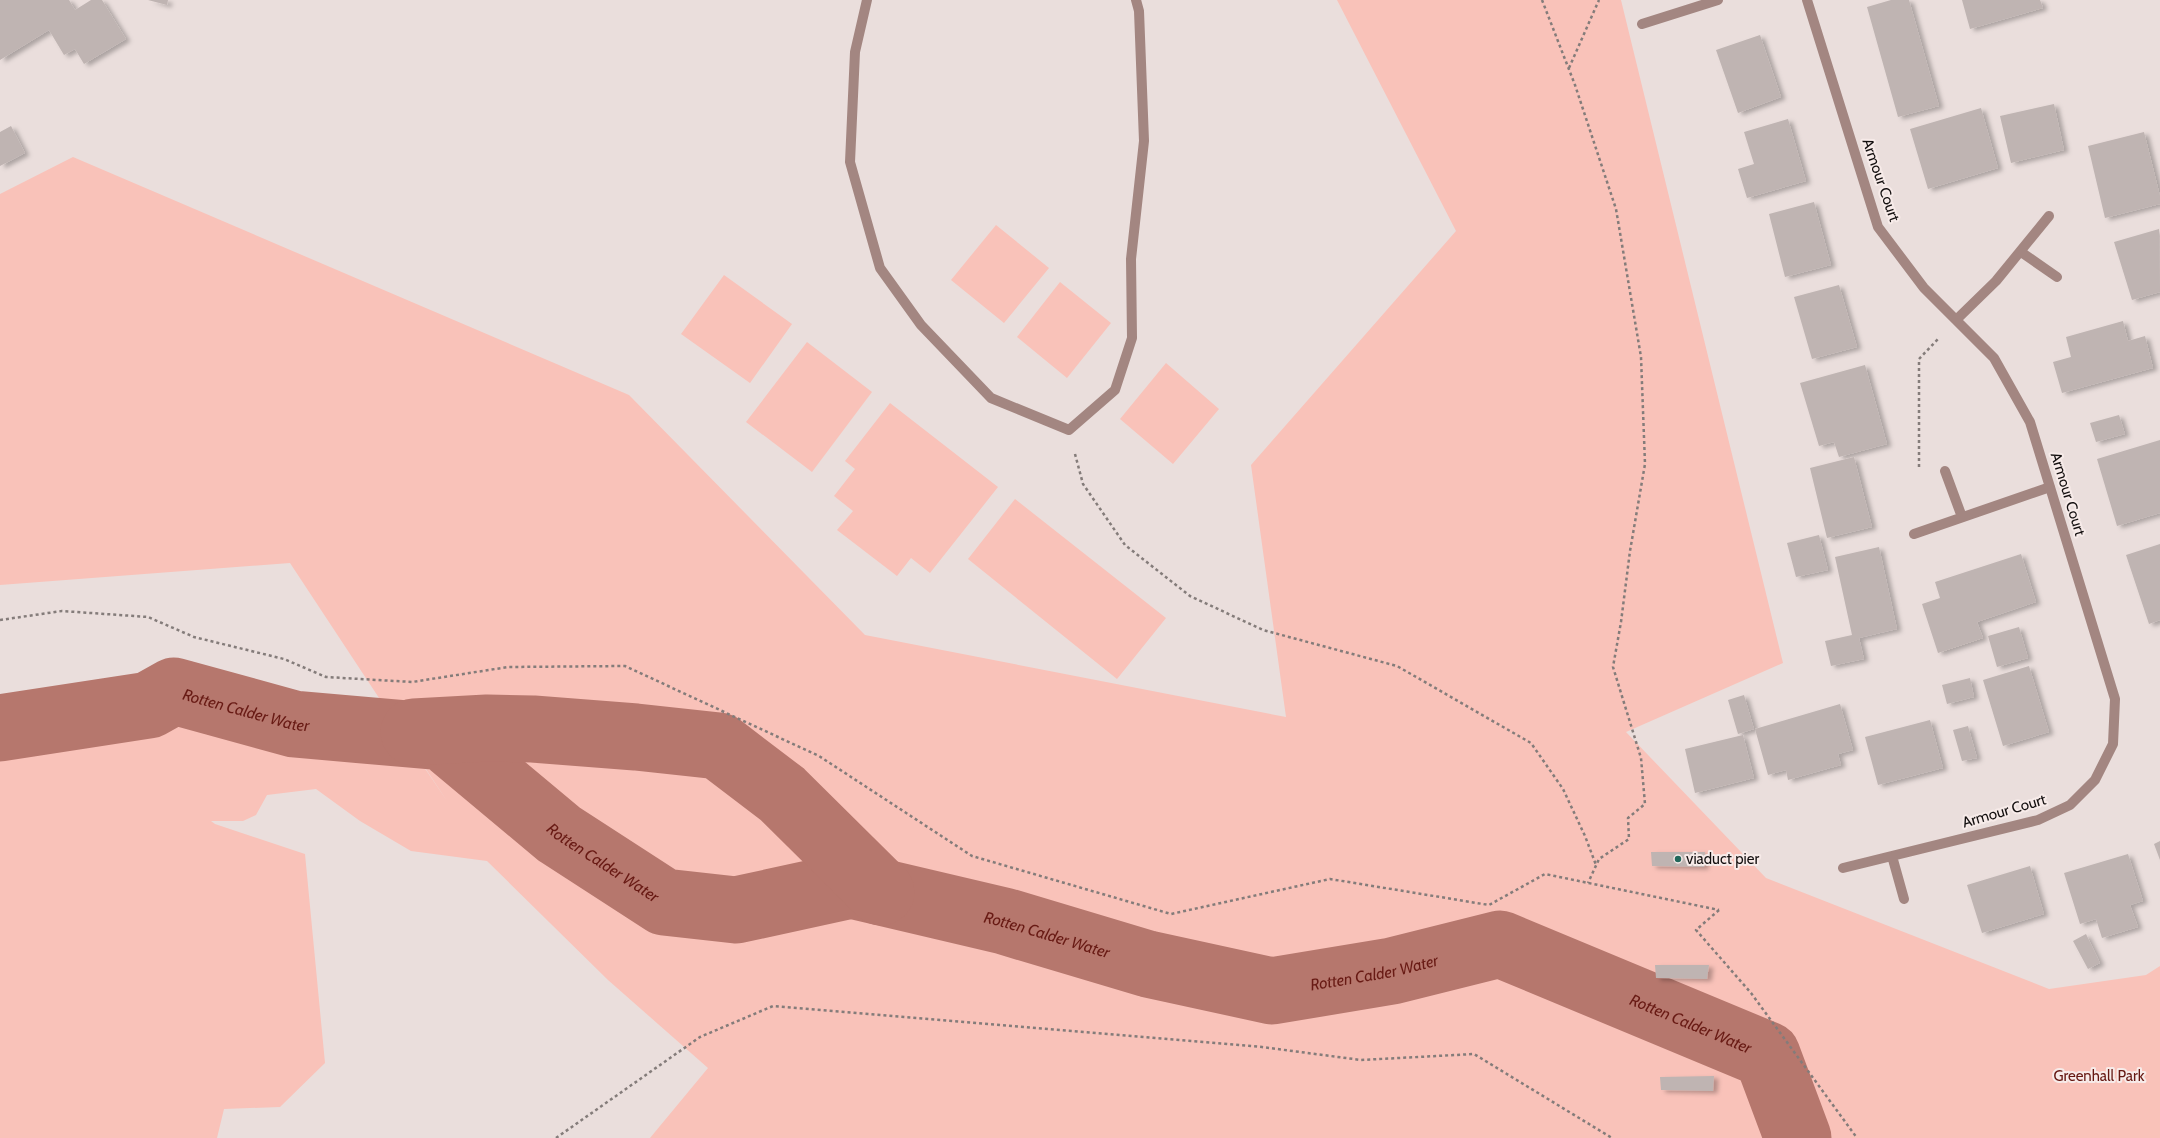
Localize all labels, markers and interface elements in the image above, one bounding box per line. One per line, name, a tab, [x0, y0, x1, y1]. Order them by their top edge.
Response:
street label: Armour Court	[1858, 136, 1904, 224]
street label: Armour Court	[2047, 450, 2089, 538]
water label: Rotten Calder Water	[181, 685, 311, 735]
street label: Armour Court	[1960, 790, 2048, 832]
water label: Rotten Calder Water	[543, 819, 663, 907]
place label: viaduct pier	[1686, 850, 1759, 868]
marker: viaduct pier	[1673, 854, 1683, 864]
water label: Rotten Calder Water	[982, 908, 1113, 962]
water label: Rotten Calder Water	[1309, 951, 1441, 994]
water label: Rotten Calder Water	[1627, 990, 1755, 1058]
park label: Greenhall Park	[2053, 1067, 2145, 1085]

